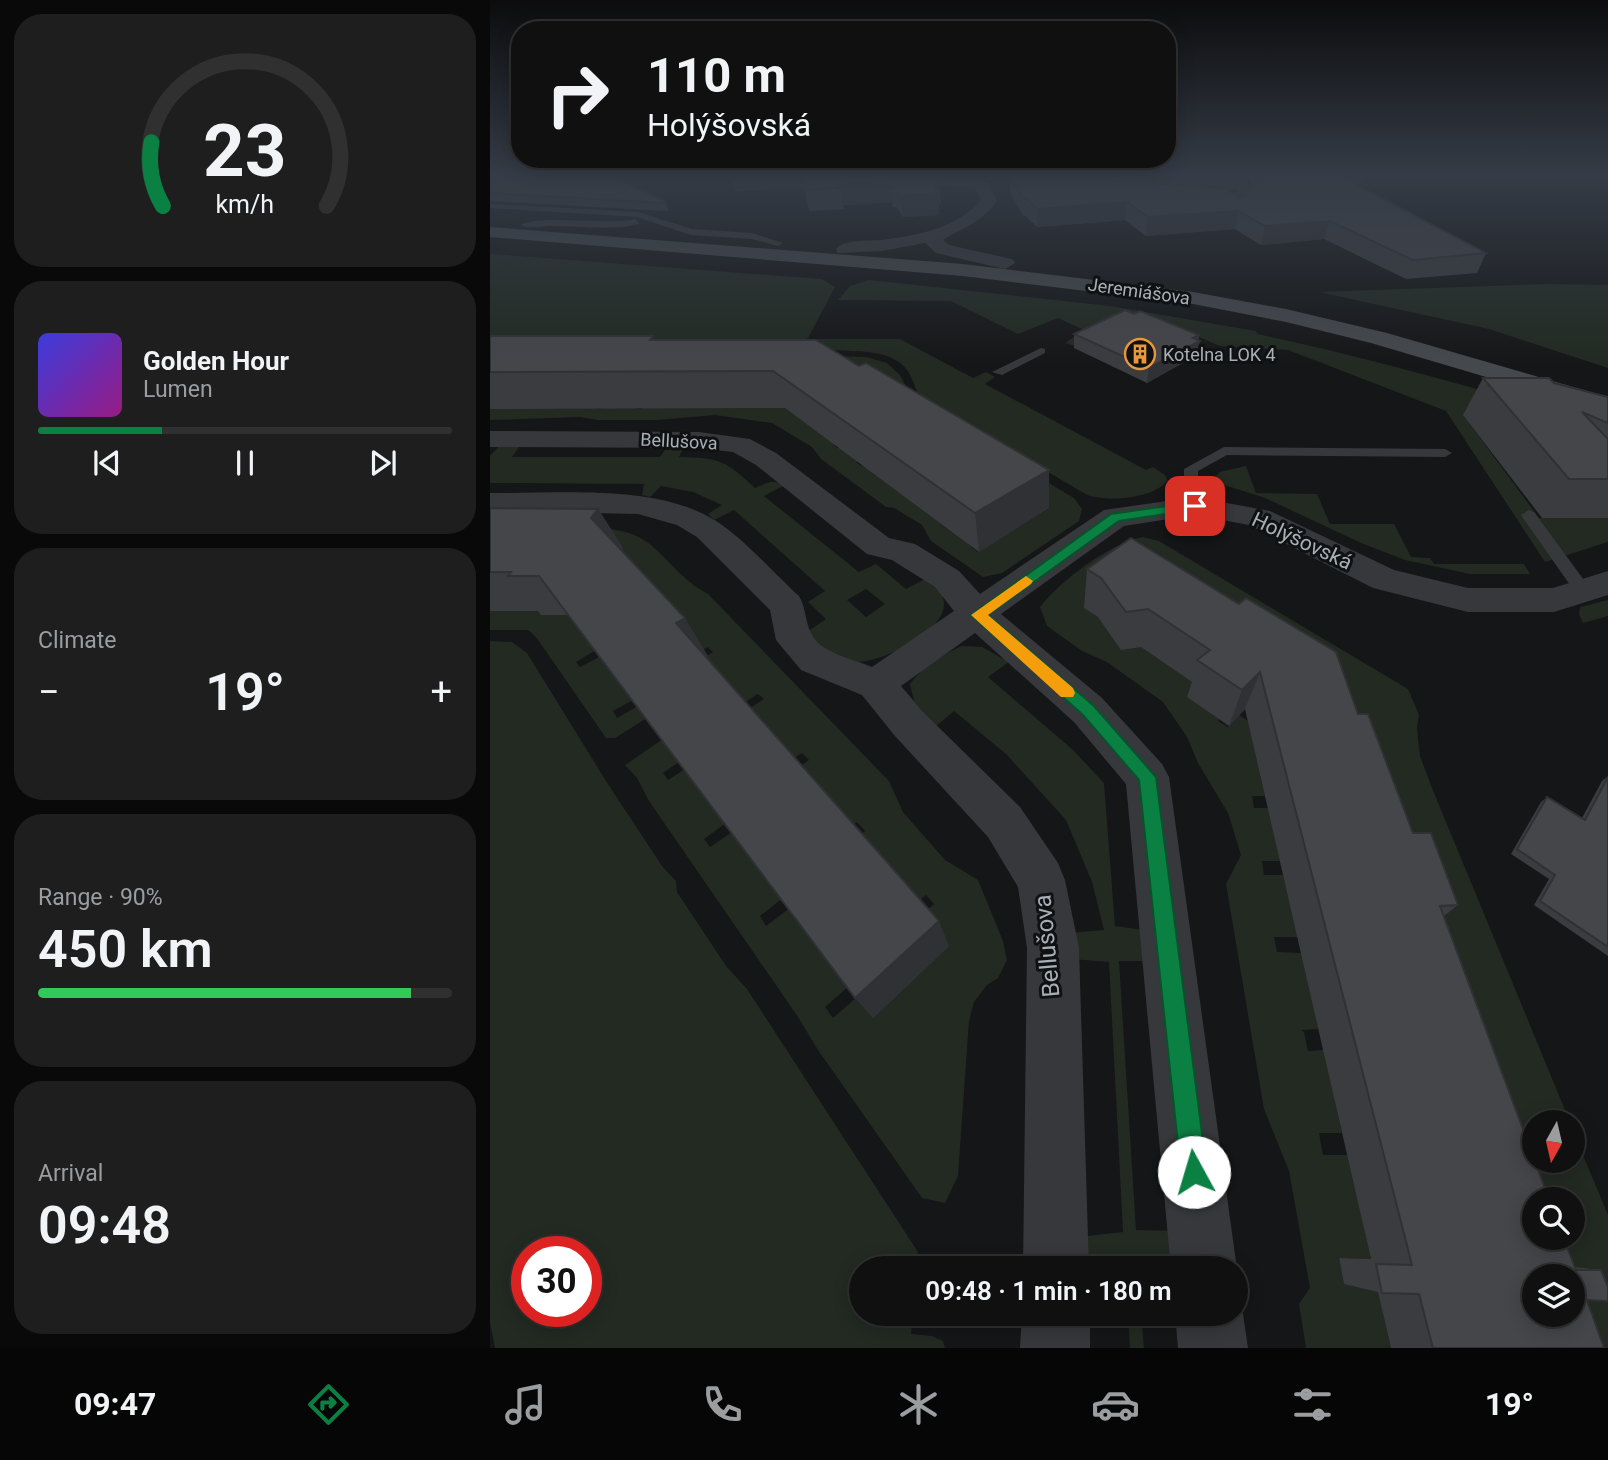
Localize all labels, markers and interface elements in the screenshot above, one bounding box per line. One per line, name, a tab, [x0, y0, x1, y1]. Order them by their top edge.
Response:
text: 110 m	[647, 47, 786, 104]
icon: right	[532, 49, 623, 140]
text: Holýšovská	[647, 106, 811, 144]
text: 23	[203, 109, 287, 195]
text: km/h	[216, 190, 274, 219]
street label: Jeremiášova	[1087, 273, 1191, 309]
building icon: Kotelna LOK 4	[1123, 337, 1157, 371]
place label: Kotelna LOK 4	[1163, 344, 1276, 365]
text: Golden Hour	[143, 346, 289, 376]
text: Lumen	[143, 376, 213, 403]
street label: Bellušova	[640, 428, 718, 454]
icon: previous	[88, 444, 126, 482]
icon: pause	[226, 444, 264, 482]
icon: next	[364, 444, 402, 482]
pin	[1165, 476, 1225, 536]
icon: arrive	[1176, 487, 1214, 525]
street label: Holýšovská	[1248, 507, 1356, 575]
text: Climate	[38, 627, 117, 654]
text: 19°	[205, 662, 285, 723]
text: −	[38, 670, 60, 714]
text: +	[430, 670, 452, 714]
text: Range · 90%	[38, 884, 163, 911]
street label: Bellušova	[1029, 893, 1065, 999]
text: 450 km	[38, 919, 213, 980]
north arrow	[1522, 1110, 1586, 1172]
map controls	[1522, 1110, 1585, 1327]
position arrow	[1157, 1135, 1231, 1209]
text: Arrival	[38, 1160, 103, 1187]
button: search	[1522, 1187, 1585, 1250]
text: 09:48	[38, 1195, 171, 1256]
speed limit sign: 30	[511, 1236, 602, 1327]
button: layers	[1522, 1264, 1585, 1327]
text: 09:48 · 1 min · 180 m	[925, 1276, 1172, 1306]
icon: directions	[304, 1380, 353, 1429]
icon: music	[501, 1380, 550, 1429]
icon: phone	[698, 1380, 747, 1429]
icon: climate	[894, 1380, 943, 1429]
icon: car	[1091, 1380, 1140, 1429]
icon: filters	[1288, 1380, 1337, 1429]
text: 09:47	[74, 1385, 156, 1423]
text: 19°	[1485, 1385, 1534, 1423]

